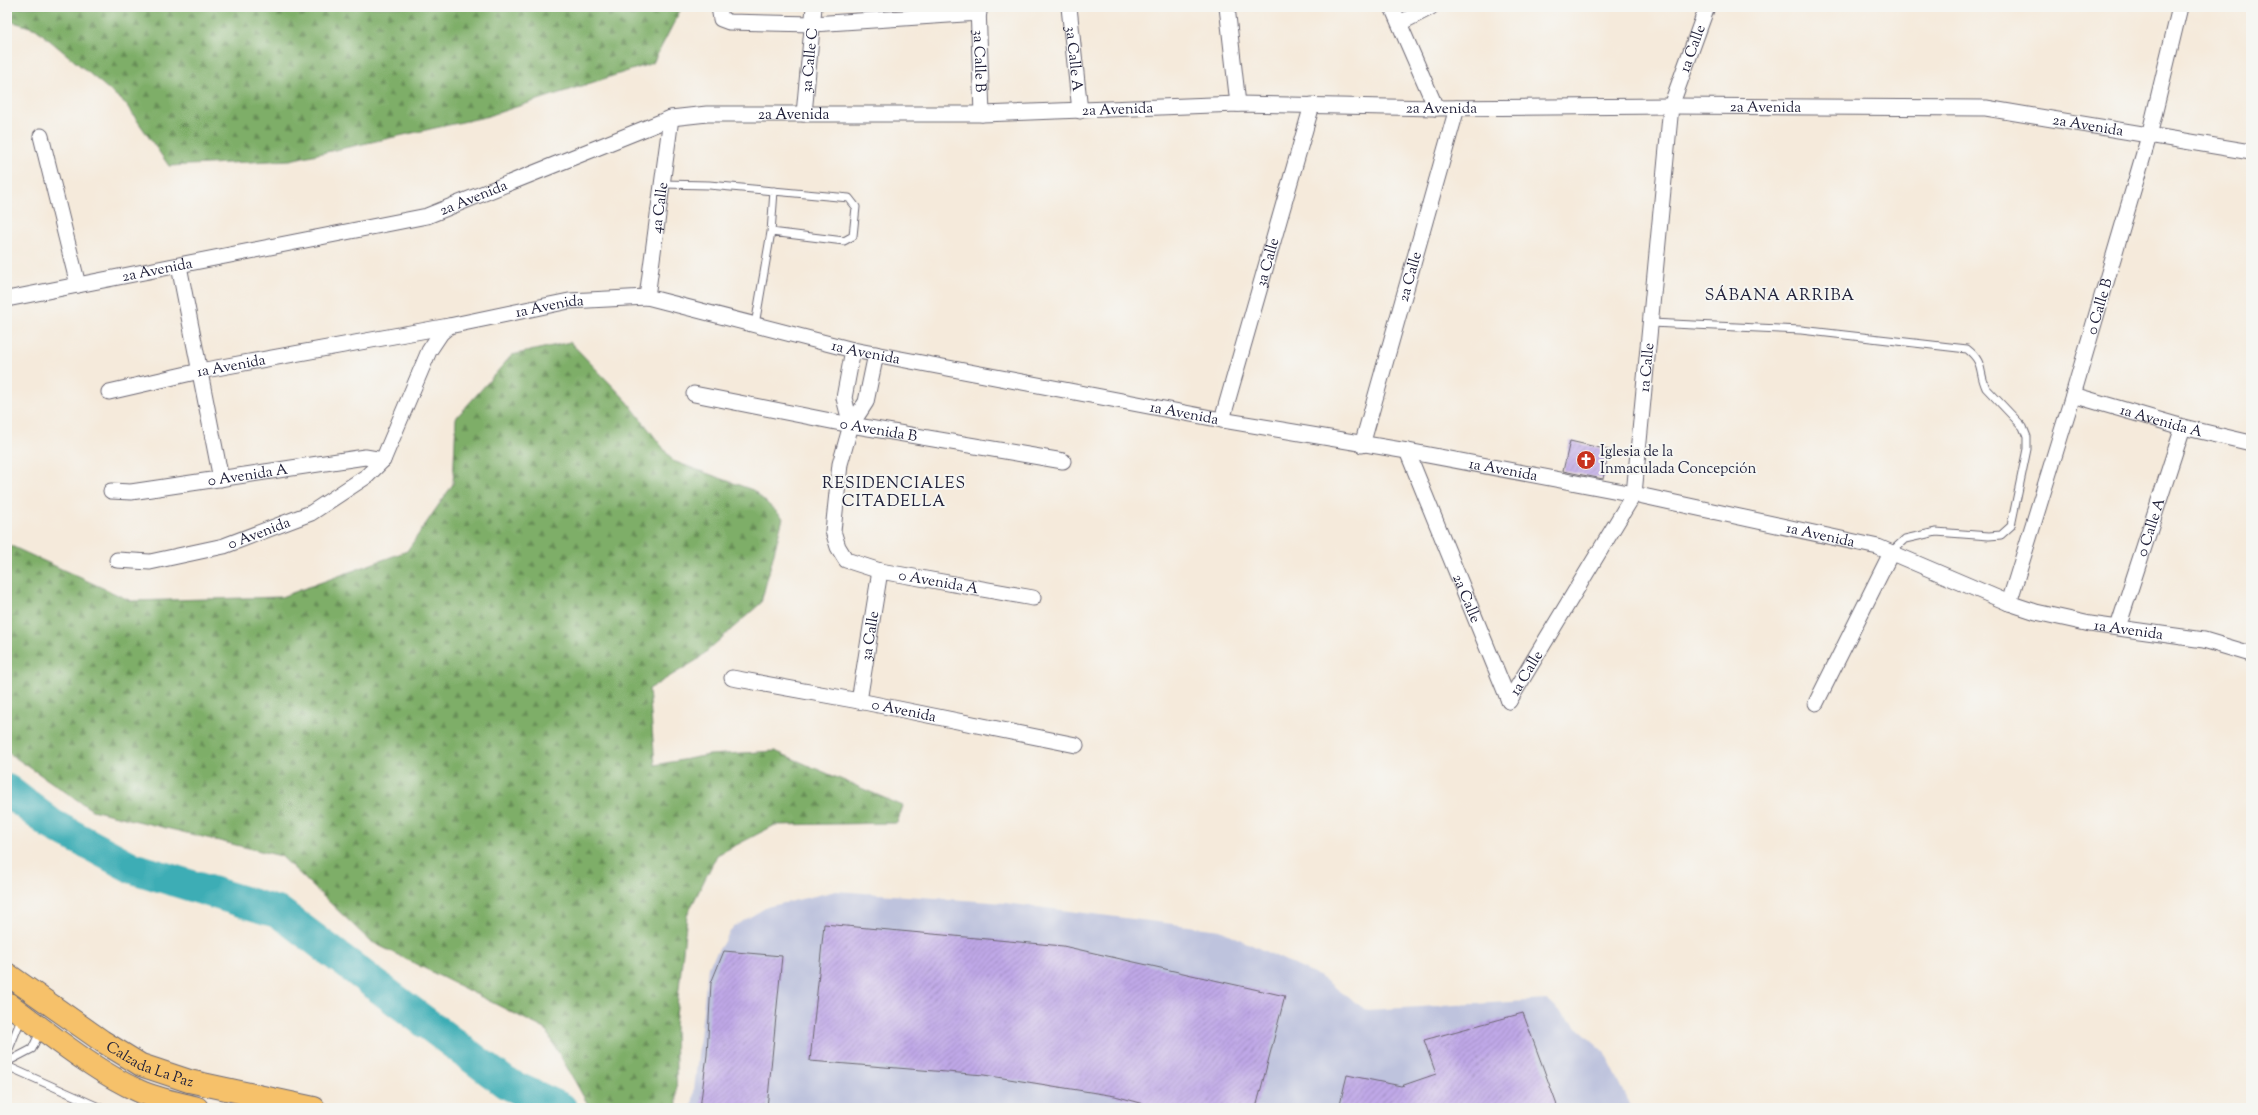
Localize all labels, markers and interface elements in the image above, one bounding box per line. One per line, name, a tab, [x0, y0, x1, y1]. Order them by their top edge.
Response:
street label: 1a Calle	[1675, 22, 1712, 76]
street label: 3a Calle A	[1059, 25, 1087, 93]
street label: 3a Calle C	[797, 27, 824, 94]
street label: 3a Calle B	[967, 29, 990, 93]
street label: 2a Avenida	[1730, 97, 1801, 119]
street label: 2a Avenida	[1082, 98, 1154, 122]
street label: 2a Avenida	[1406, 98, 1477, 120]
street label: 2a Avenida	[758, 105, 830, 126]
street label: 2a Avenida	[2051, 110, 2125, 143]
street label: 2a Avenida	[437, 176, 511, 222]
street label: 4a Calle	[647, 181, 674, 235]
street label: 3a Calle	[1252, 236, 1285, 290]
street label: 2a Calle	[1394, 249, 1428, 304]
street label: 2a Avenida	[120, 254, 195, 288]
street label: 0 Calle B	[2082, 276, 2119, 337]
district label: SÁBANA ARRIBA	[1705, 285, 1855, 308]
street label: 1a Avenida	[514, 291, 584, 324]
street label: 1a Avenida	[829, 336, 902, 371]
street label: 1a Calle	[1635, 342, 1660, 393]
street label: 1a Avenida	[195, 350, 268, 383]
street label: 1a Avenida	[1148, 398, 1220, 431]
street label: 1a Avenida A	[2117, 400, 2204, 443]
street label: 0 Avenida B	[838, 414, 919, 448]
place label: Iglesia de la Inmaculada Concepción	[1600, 442, 1756, 480]
church icon: Iglesia de la Inmaculada Concepción	[1575, 449, 1597, 471]
street label: 1a Avenida	[1467, 454, 1539, 488]
street label: 0 Avenida A	[206, 460, 289, 492]
district label: RESIDENCIALES CITADELLA	[822, 473, 966, 514]
street label: 0 Calle A	[2133, 496, 2171, 560]
street label: 0 Avenida	[225, 513, 294, 556]
street label: 1a Avenida	[1784, 518, 1857, 554]
street label: 0 Avenida A	[897, 565, 980, 600]
street label: 2a Calle	[1446, 571, 1485, 626]
street label: 3a Calle	[857, 610, 885, 663]
street label: 1a Avenida	[2093, 616, 2164, 646]
street label: 1a Calle	[1506, 647, 1549, 700]
street label: 0 Avenida	[870, 695, 938, 728]
street label: Calzada La Paz	[101, 1037, 195, 1094]

